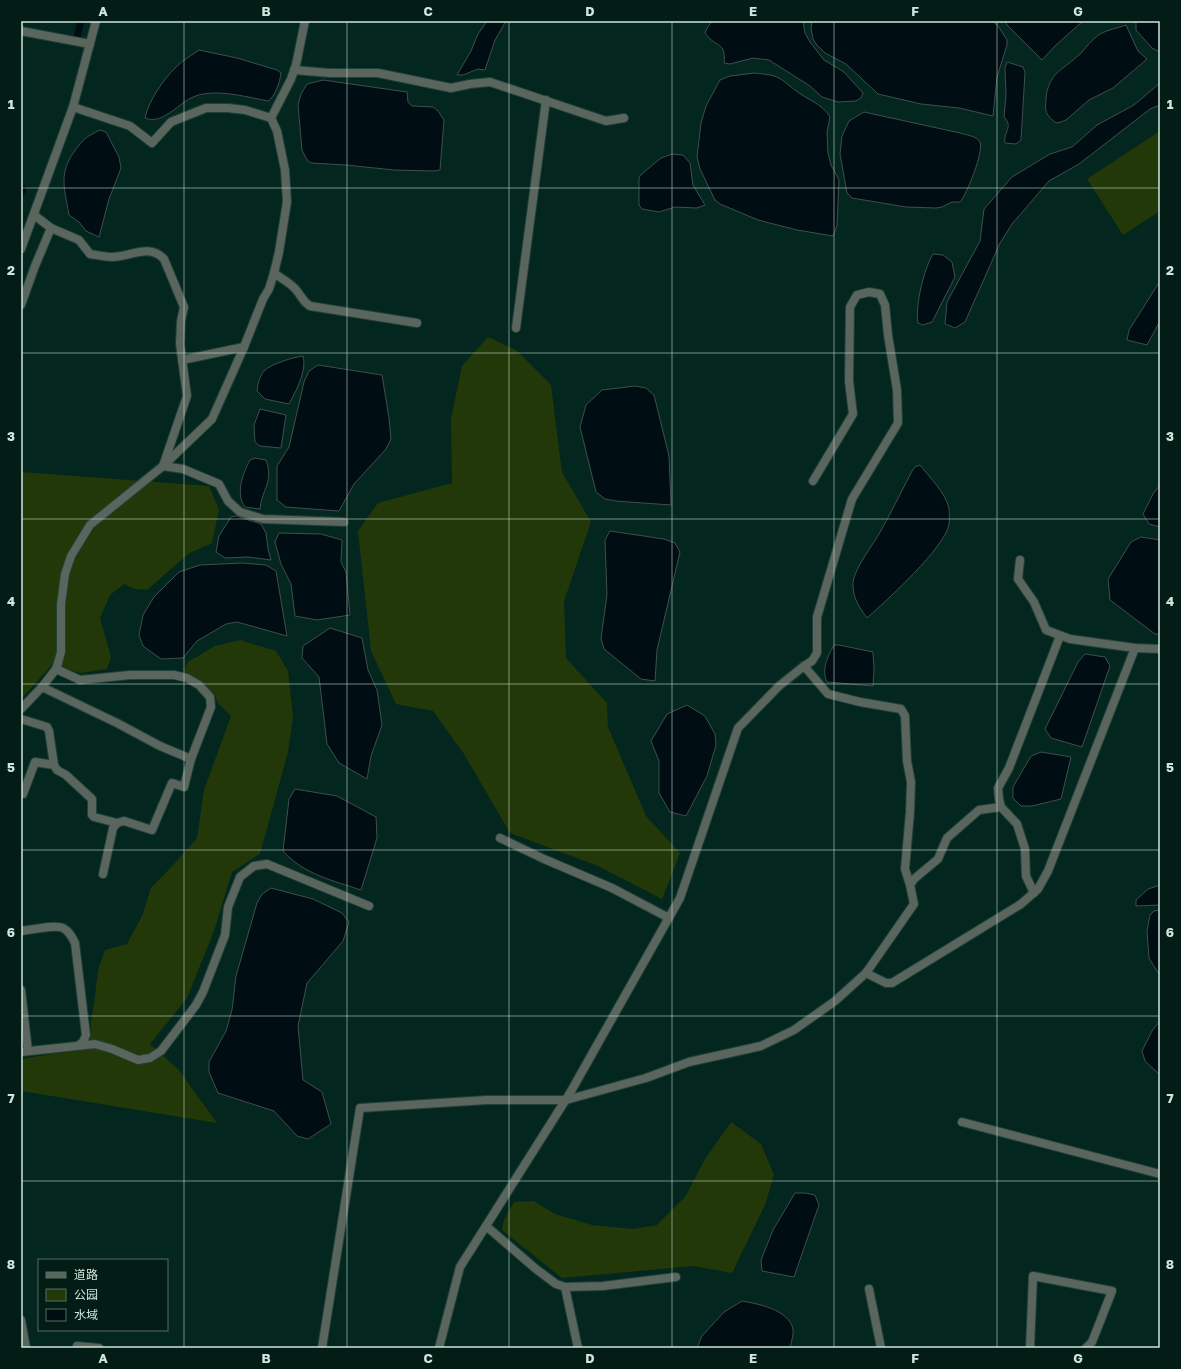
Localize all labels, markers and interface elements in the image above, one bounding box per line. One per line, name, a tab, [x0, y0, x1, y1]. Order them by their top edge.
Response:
text: A	[98, 3, 108, 19]
text: B	[261, 3, 271, 19]
text: C	[423, 3, 433, 19]
text: D	[585, 3, 595, 19]
text: E	[749, 3, 757, 19]
text: F	[911, 3, 919, 19]
text: G	[1073, 3, 1083, 19]
text: 1	[8, 96, 15, 112]
text: 1	[1167, 96, 1174, 112]
text: 2	[7, 262, 15, 278]
text: 2	[1166, 262, 1174, 278]
text: 3	[7, 428, 15, 444]
text: 3	[1166, 428, 1174, 444]
text: 4	[7, 593, 15, 609]
text: 4	[1166, 593, 1174, 609]
text: 5	[7, 759, 15, 775]
text: 5	[1166, 759, 1174, 775]
text: 6	[7, 924, 15, 940]
text: 6	[1166, 924, 1174, 940]
text: 7	[7, 1090, 15, 1106]
text: 7	[1166, 1090, 1174, 1106]
text: 8	[7, 1256, 15, 1272]
text: 8	[1166, 1256, 1174, 1272]
legend	[38, 1259, 168, 1331]
text: 道路	[74, 1267, 98, 1282]
text: 公园	[74, 1287, 98, 1302]
text: 水域	[74, 1307, 98, 1322]
text: A	[98, 1350, 108, 1366]
text: B	[261, 1350, 271, 1366]
text: C	[423, 1350, 433, 1366]
text: D	[585, 1350, 595, 1366]
text: E	[749, 1350, 757, 1366]
text: F	[911, 1350, 919, 1366]
text: G	[1073, 1350, 1083, 1366]

